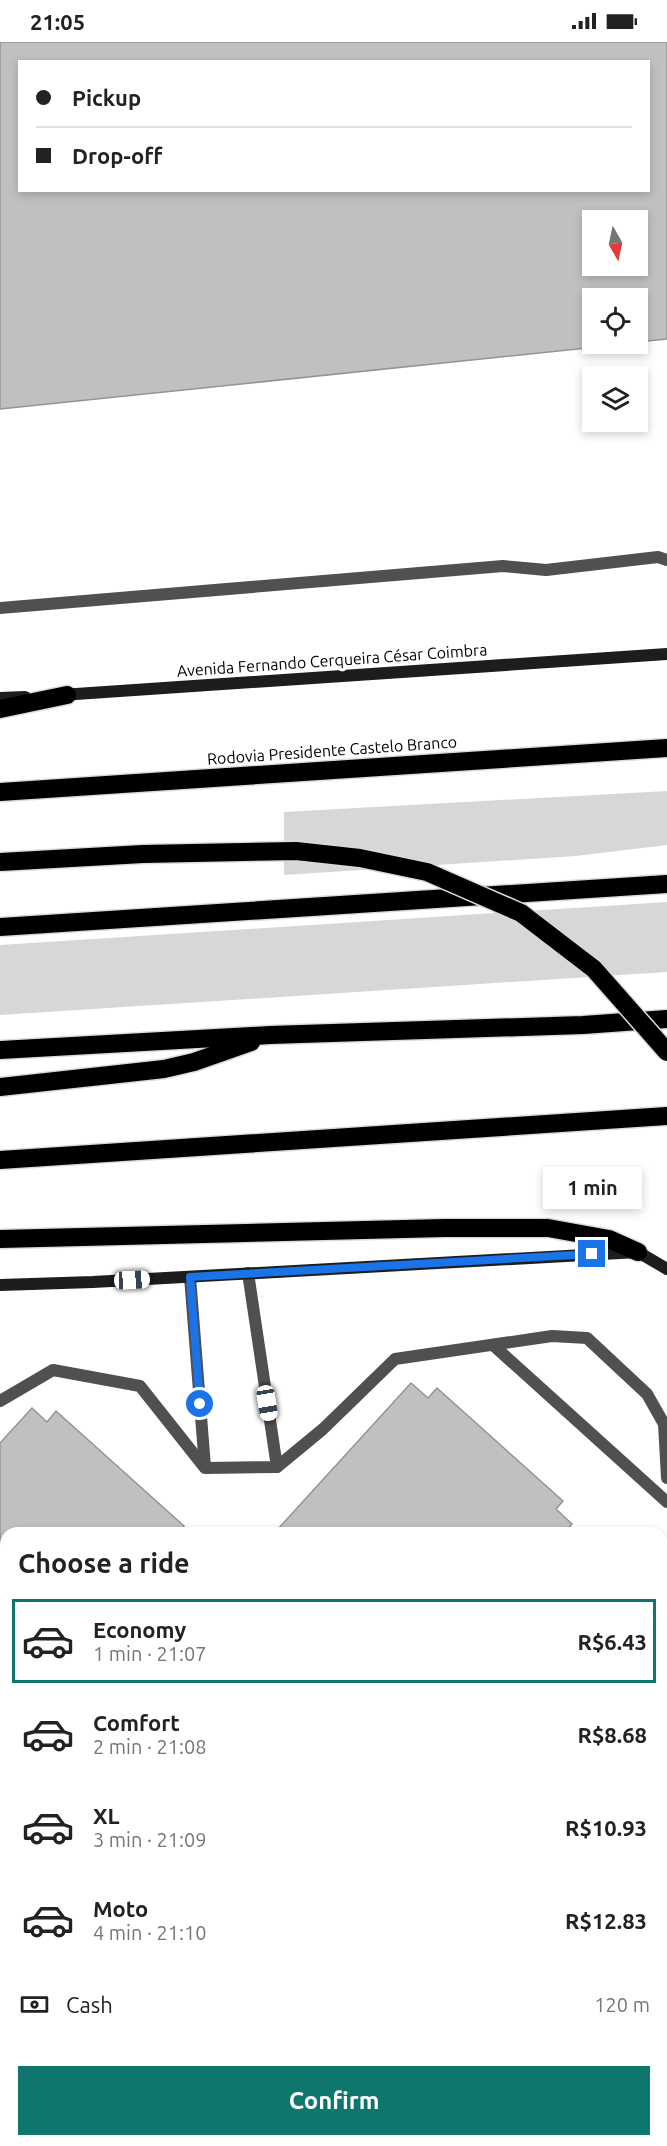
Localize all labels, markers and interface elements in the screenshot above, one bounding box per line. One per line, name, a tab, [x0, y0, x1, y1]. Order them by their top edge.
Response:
text: 21:05	[30, 9, 85, 34]
text: Pickup	[72, 85, 141, 110]
text: Drop-off	[72, 143, 162, 168]
north arrow	[582, 210, 648, 276]
map controls	[582, 210, 648, 432]
button: locate	[582, 288, 648, 354]
button: layers	[582, 366, 648, 432]
street label: Avenida Fernando Cerqueira César Coimbra	[176, 640, 488, 680]
street label: Rodovia Presidente Castelo Branco	[206, 732, 458, 768]
callout: 1 min	[542, 1167, 642, 1209]
text: 1 min	[567, 1176, 618, 1199]
route end	[578, 1240, 605, 1267]
car	[114, 1270, 150, 1290]
car	[255, 1384, 279, 1422]
route start	[186, 1390, 213, 1417]
text: Choose a ride	[18, 1548, 190, 1578]
icon: car	[21, 1614, 75, 1668]
text: Economy	[93, 1617, 186, 1642]
text: R$6.43	[578, 1629, 647, 1654]
text: 1 min · 21:07	[93, 1642, 207, 1665]
icon: car	[21, 1707, 75, 1761]
text: Comfort	[93, 1710, 180, 1735]
text: R$8.68	[578, 1722, 647, 1747]
text: 2 min · 21:08	[93, 1735, 207, 1758]
icon: car	[21, 1800, 75, 1854]
text: XL	[93, 1803, 120, 1828]
text: R$10.93	[565, 1815, 647, 1840]
text: 3 min · 21:09	[93, 1828, 207, 1851]
icon: car	[21, 1893, 75, 1947]
text: Moto	[93, 1896, 148, 1921]
text: R$12.83	[565, 1908, 647, 1933]
text: 4 min · 21:10	[93, 1921, 207, 1944]
icon: cash	[18, 1988, 51, 2021]
text: Cash	[66, 1992, 113, 2017]
text: 120 m	[594, 1993, 650, 2016]
button: Confirm	[18, 2066, 650, 2135]

